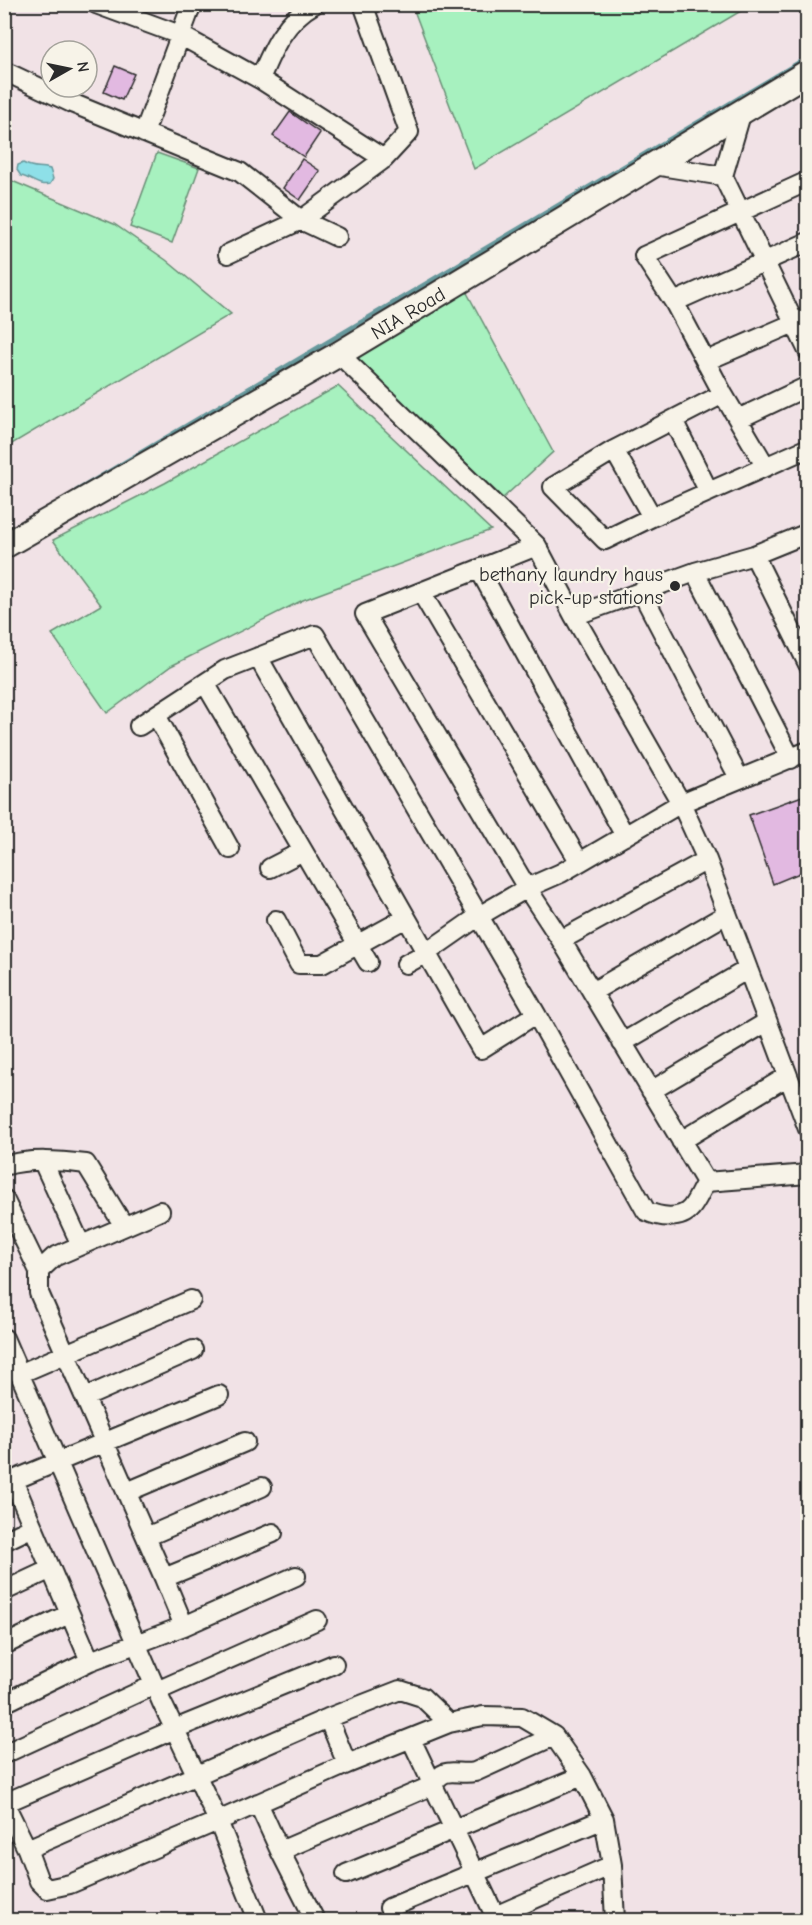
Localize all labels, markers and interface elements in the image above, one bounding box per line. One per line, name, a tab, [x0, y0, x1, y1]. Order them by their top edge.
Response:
north arrow	[39, 39, 99, 99]
text: N	[73, 60, 93, 73]
street label: NIA Road	[367, 282, 450, 345]
place label: bethany laundry haus pick-up stations	[479, 563, 663, 609]
marker: bethany laundry haus pick-up stations	[668, 579, 682, 593]

